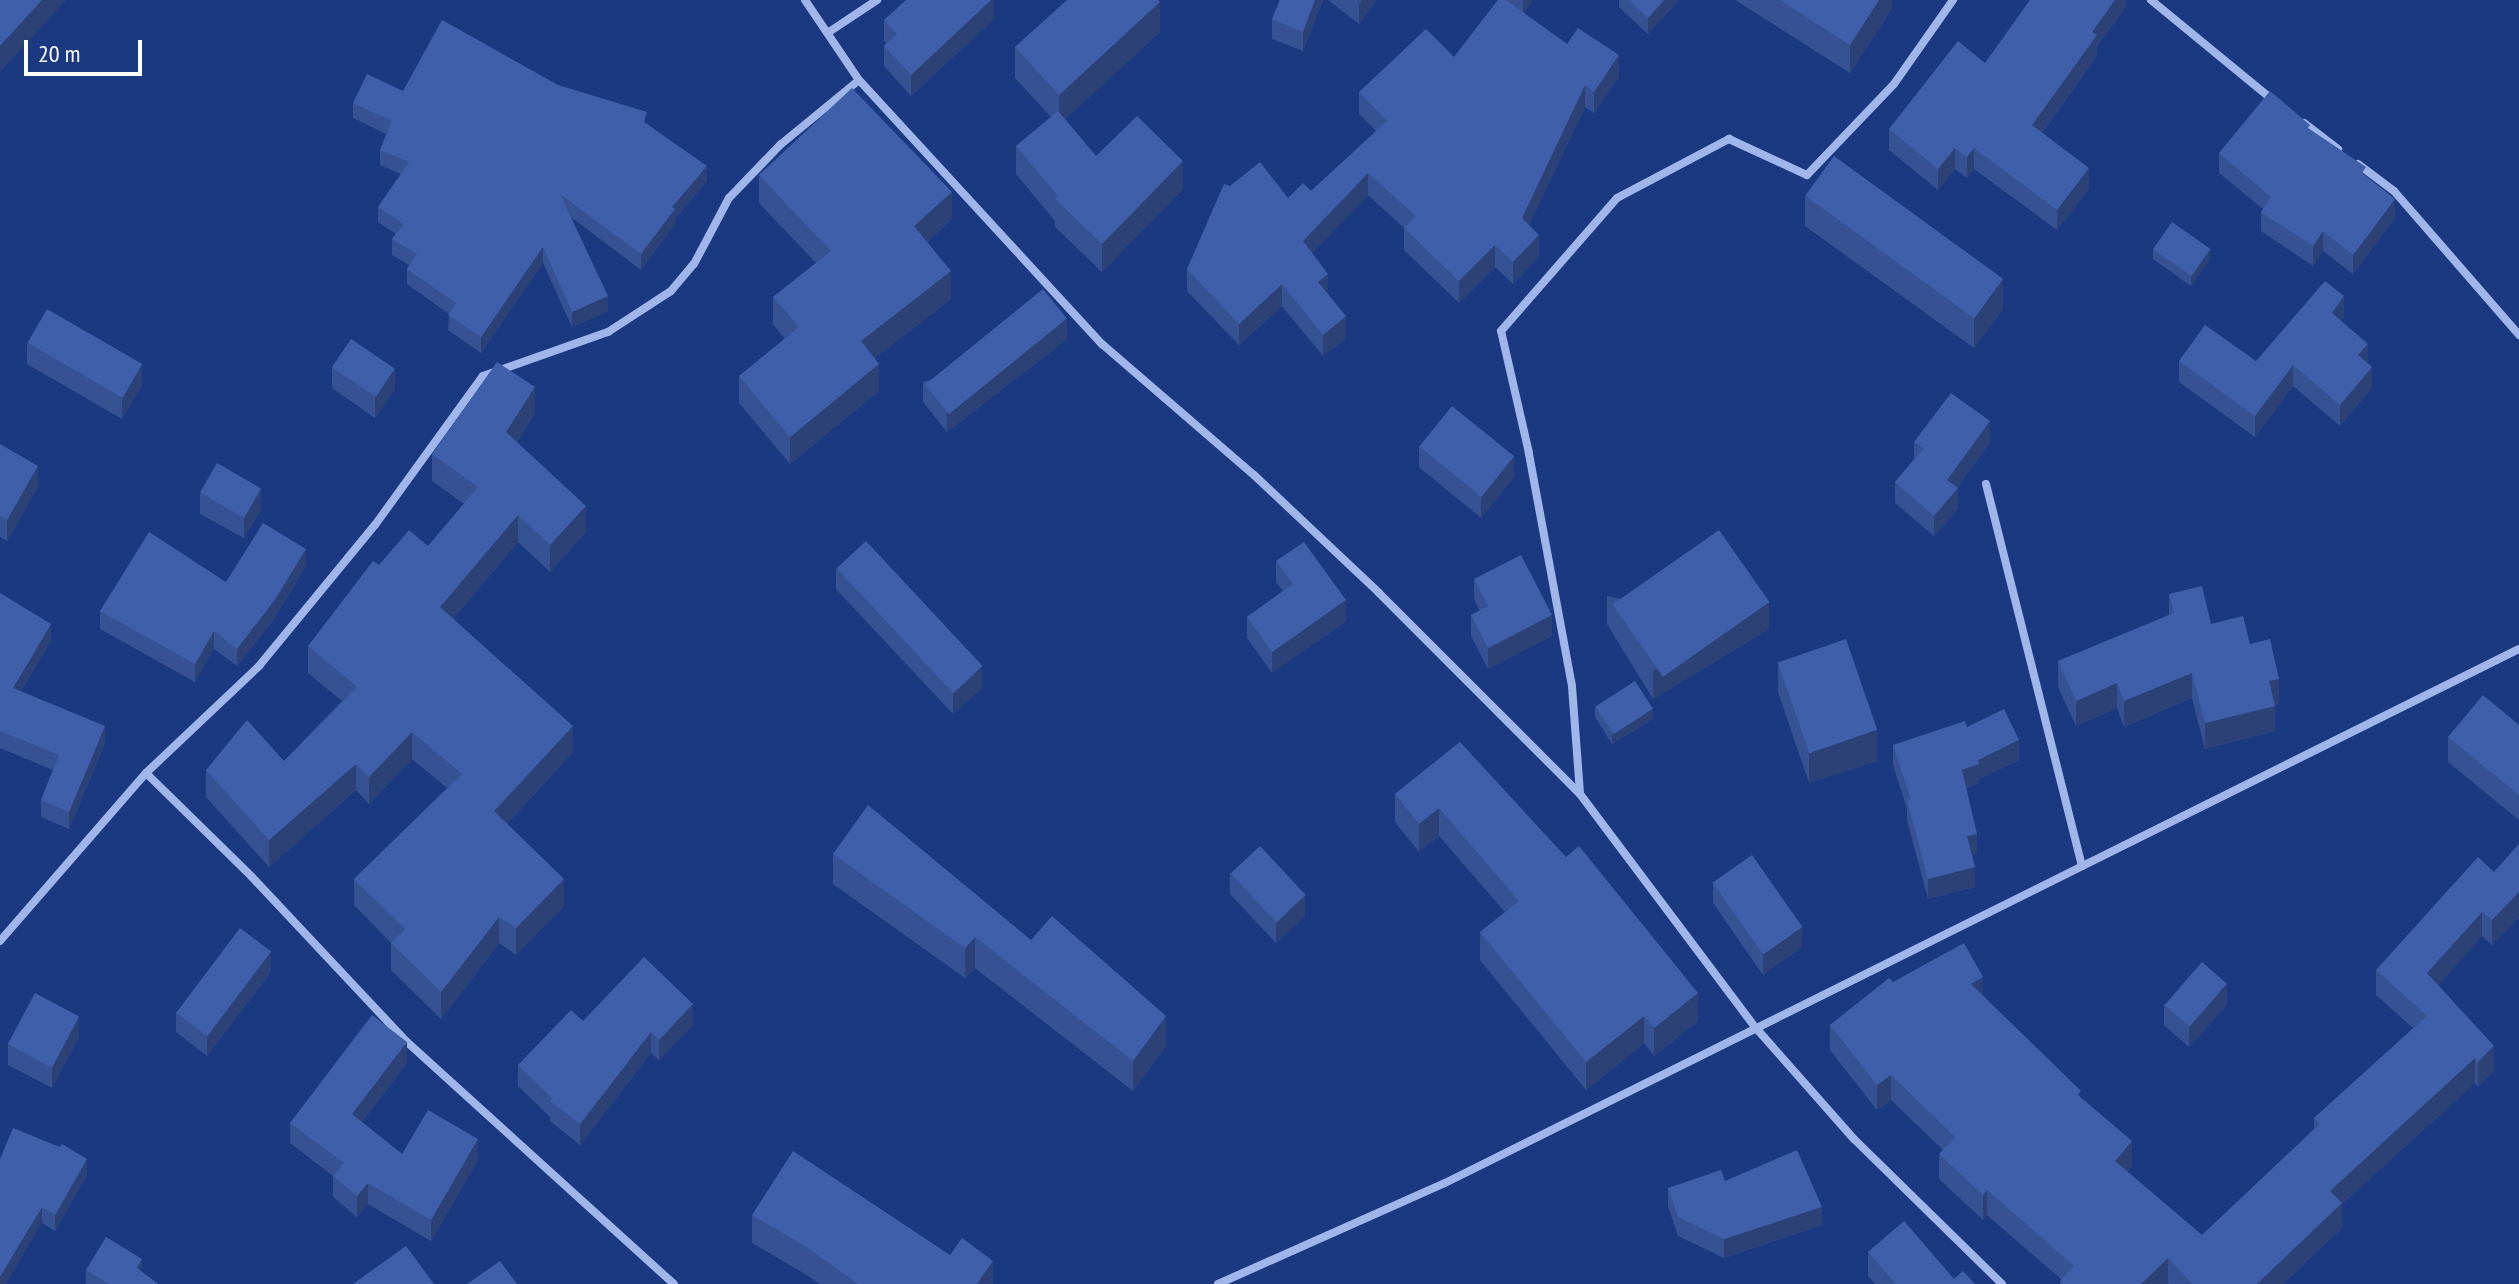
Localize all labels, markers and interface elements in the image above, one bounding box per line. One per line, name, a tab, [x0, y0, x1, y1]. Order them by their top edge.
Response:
scale bar	[28, 24, 146, 74]
text: 20 m	[38, 38, 80, 69]

